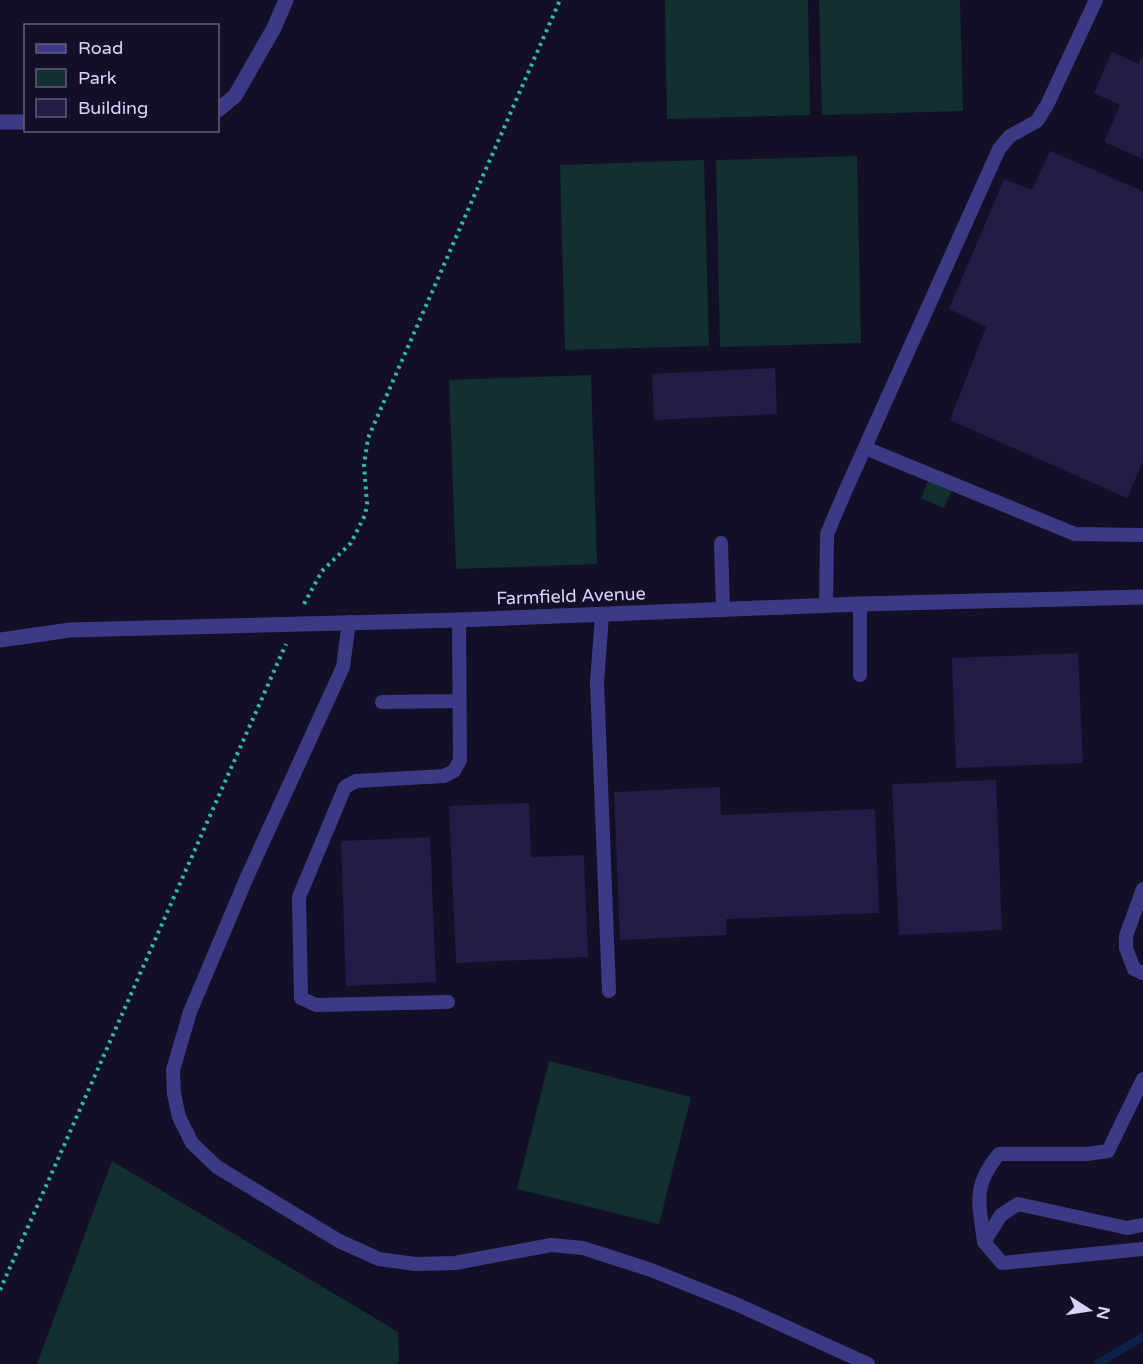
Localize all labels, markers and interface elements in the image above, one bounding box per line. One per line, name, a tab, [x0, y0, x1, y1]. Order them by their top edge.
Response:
legend	[24, 24, 219, 132]
text: Road	[78, 37, 123, 59]
text: Park	[78, 67, 117, 89]
text: Building	[78, 97, 148, 119]
street label: Farmfield Avenue	[496, 582, 646, 610]
north arrow	[1059, 1280, 1119, 1340]
text: N	[1092, 1305, 1114, 1321]

